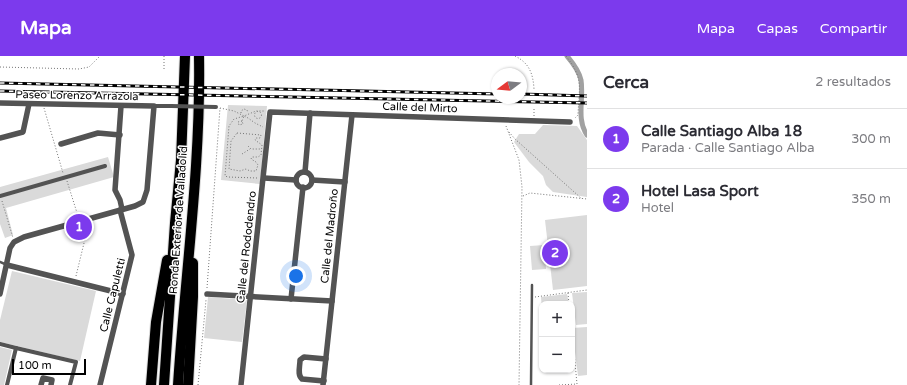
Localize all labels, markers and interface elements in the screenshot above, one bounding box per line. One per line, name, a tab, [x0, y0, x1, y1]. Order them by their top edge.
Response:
text: Mapa	[20, 17, 72, 39]
text: Mapa	[697, 20, 735, 37]
text: Capas	[757, 20, 798, 37]
text: Compartir	[820, 20, 887, 37]
north arrow	[491, 68, 527, 104]
text: Cerca	[603, 72, 649, 93]
text: 2 resultados	[815, 74, 891, 90]
street label: Paseo Lorenzo Arrazola	[15, 88, 139, 103]
street label: Calle del Mirto	[382, 100, 458, 115]
text: Calle Santiago Alba 18	[641, 122, 802, 140]
text: 1	[612, 131, 620, 147]
text: 300 m	[851, 131, 891, 147]
text: Parada · Calle Santiago Alba	[641, 140, 815, 156]
street label: Ronda Exterior de Valladolid	[167, 146, 190, 294]
text: Hotel Lasa Sport	[641, 182, 759, 200]
street label: Calle del Madroño	[318, 188, 341, 284]
street label: Calle del Rododendro	[234, 190, 259, 304]
text: 2	[612, 191, 620, 207]
text: 350 m	[851, 191, 891, 207]
text: Hotel	[641, 200, 674, 216]
pin: 1	[66, 212, 92, 242]
pin: 2	[542, 238, 568, 268]
street label: Calle Capuletti	[97, 257, 128, 334]
your location	[286, 266, 306, 286]
map controls	[539, 301, 575, 373]
button: +	[539, 301, 575, 337]
button: −	[539, 337, 575, 373]
scale bar	[12, 357, 86, 376]
text: 100 m	[18, 359, 52, 372]

